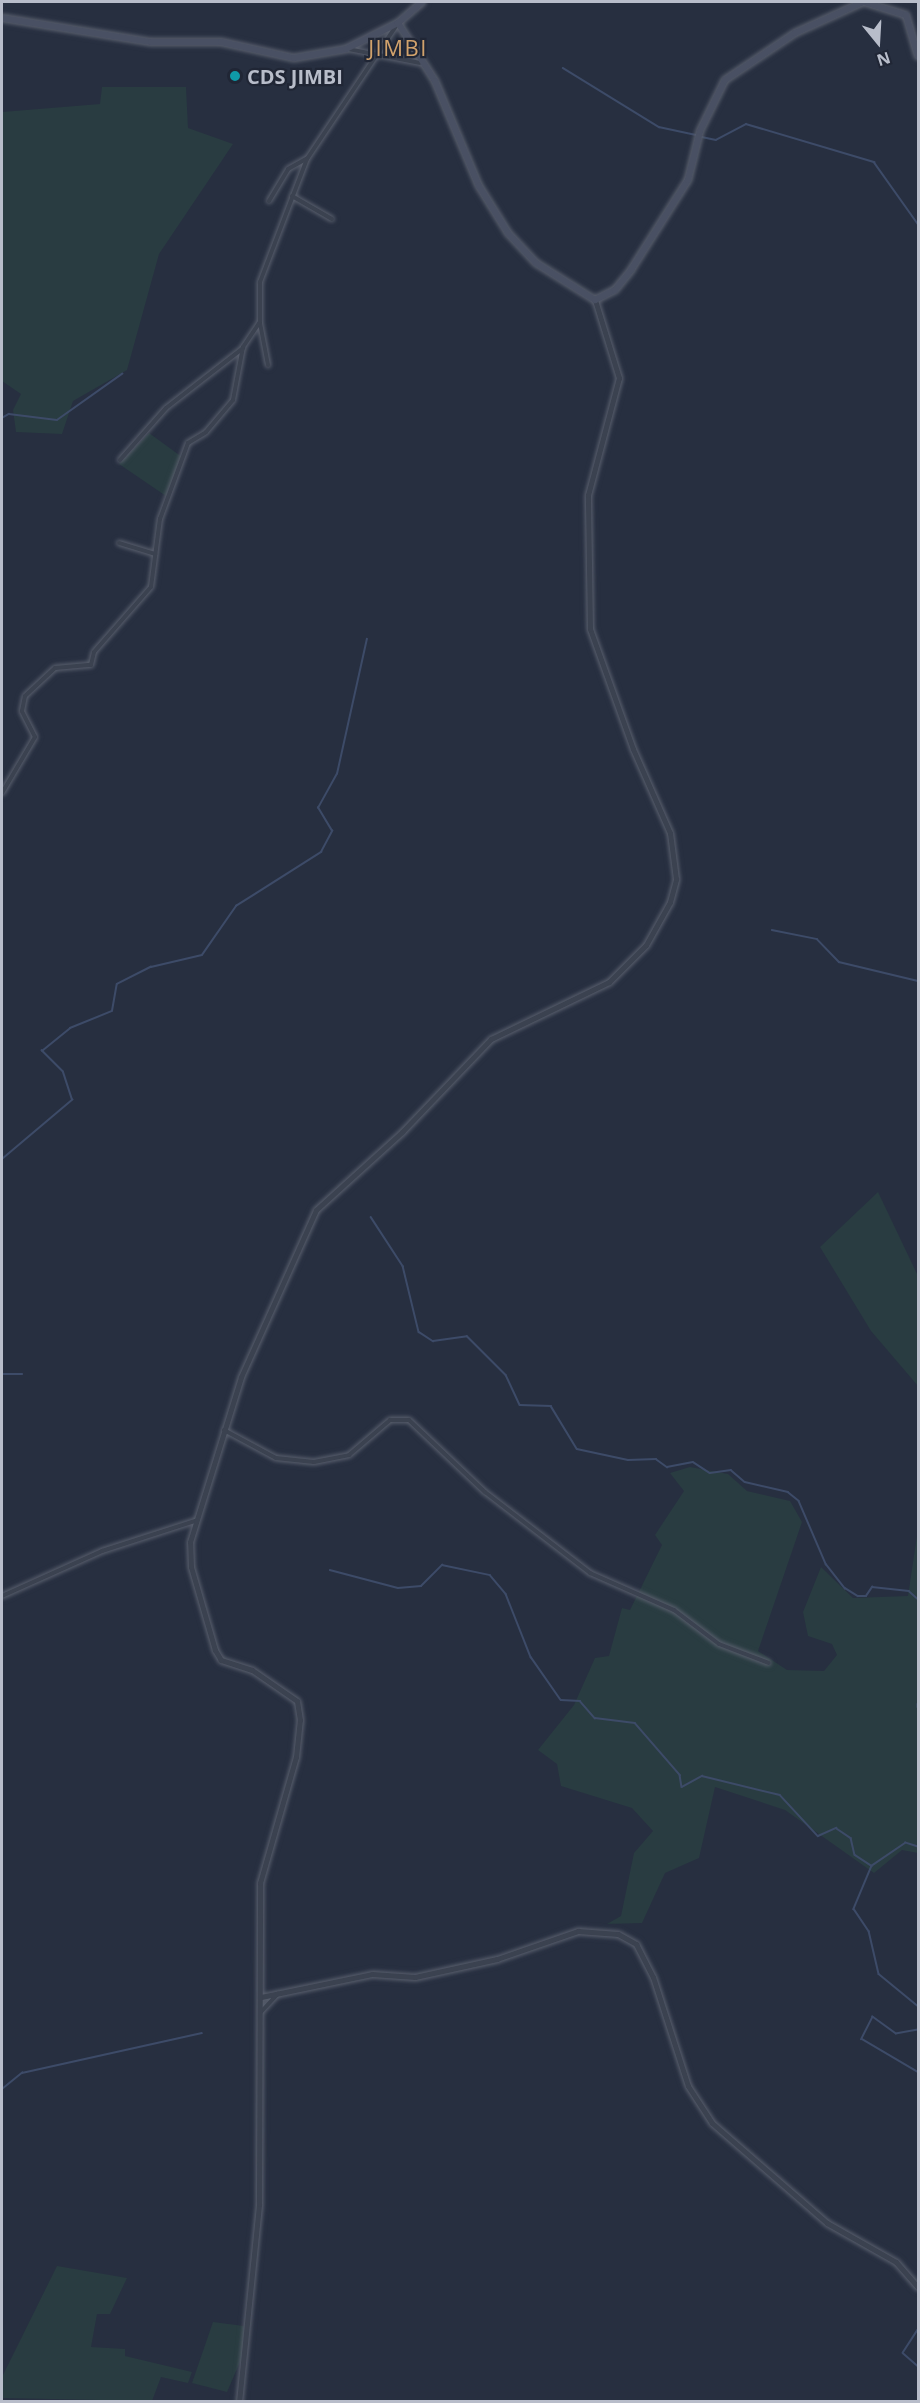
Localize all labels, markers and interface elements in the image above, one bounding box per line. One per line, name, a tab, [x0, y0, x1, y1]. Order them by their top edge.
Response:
north arrow	[848, 12, 908, 72]
district label: JIMBI	[368, 35, 428, 61]
text: N	[874, 47, 893, 72]
place label: CDS JIMBI	[247, 64, 343, 88]
marker: CDS JIMBI	[228, 69, 242, 83]

